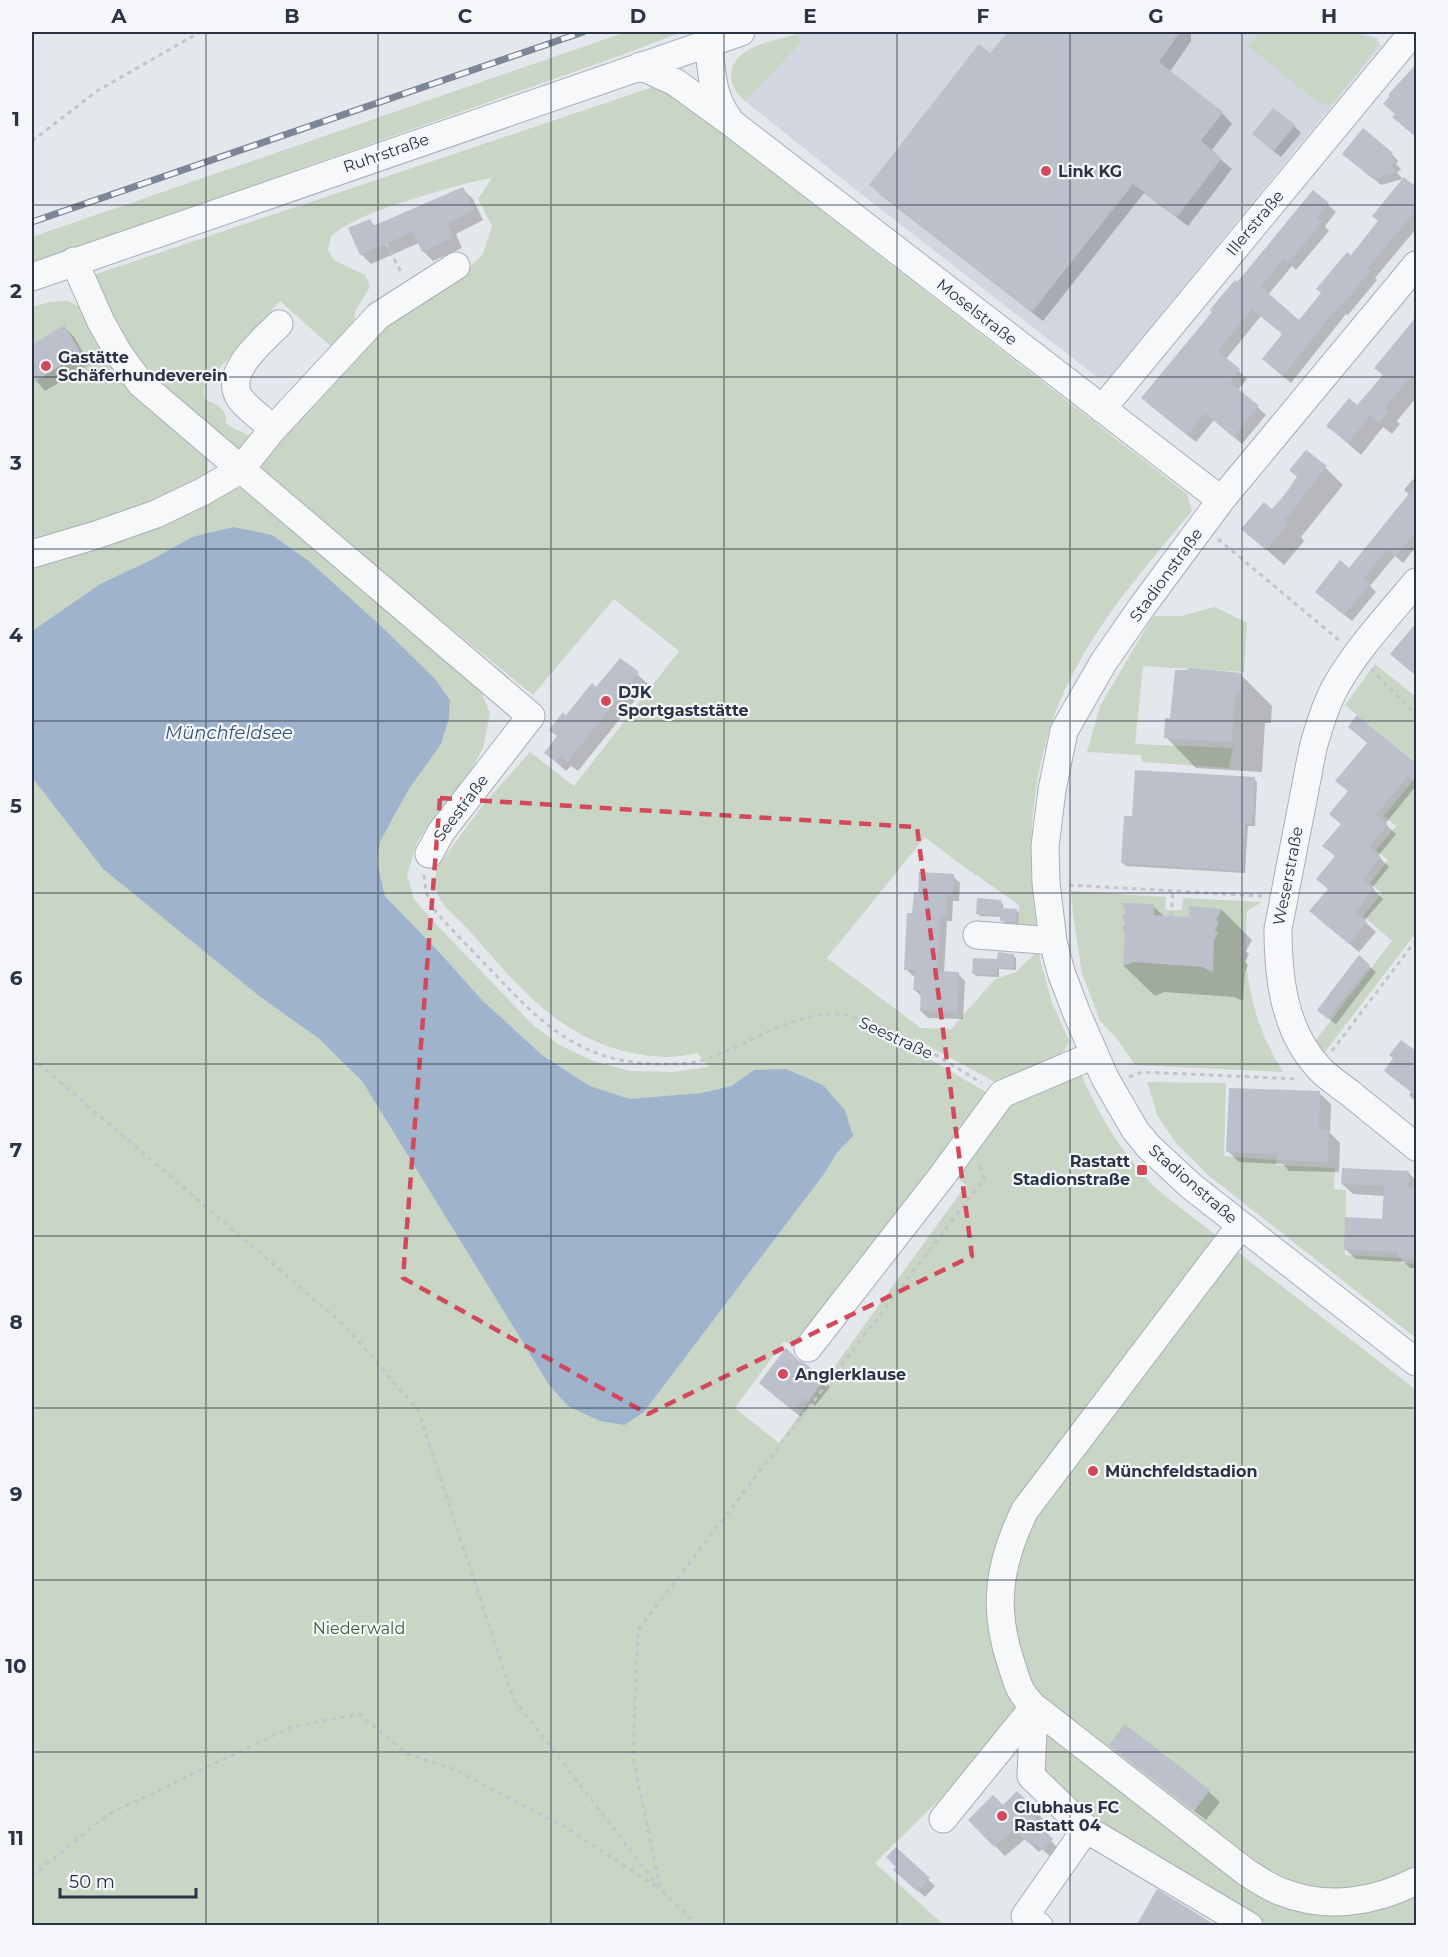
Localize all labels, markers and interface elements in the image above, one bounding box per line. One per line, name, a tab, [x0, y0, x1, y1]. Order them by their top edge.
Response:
text: A	[110, 4, 127, 28]
text: B	[284, 4, 300, 28]
text: C	[458, 4, 473, 28]
text: D	[630, 4, 646, 28]
text: E	[803, 4, 817, 28]
text: F	[977, 4, 990, 28]
text: G	[1148, 4, 1164, 28]
text: H	[1321, 4, 1337, 28]
text: 1	[12, 107, 20, 131]
street label: Ruhrstraße	[341, 129, 431, 177]
place label: Link KG	[1058, 162, 1122, 181]
marker: Link KG	[1039, 164, 1053, 178]
street label: Illerstraße	[1222, 186, 1288, 260]
street label: Moselstraße	[933, 275, 1021, 349]
text: 2	[10, 279, 22, 303]
place label: Gastätte Schäferhundeverein	[58, 348, 228, 385]
marker: Gastätte Schäferhundeverein	[39, 359, 53, 373]
text: 3	[9, 451, 22, 475]
street label: Stadionstraße	[1126, 524, 1206, 626]
text: 4	[9, 623, 23, 647]
place label: DJK Sportgaststätte	[618, 683, 749, 720]
marker: DJK Sportgaststätte	[599, 694, 613, 708]
water label: Münchfeldsee	[165, 722, 293, 744]
street label: Seestraße	[430, 771, 492, 845]
text: 5	[10, 794, 22, 818]
street label: Weserstraße	[1269, 825, 1307, 927]
text: 6	[10, 966, 23, 990]
street label: Seestraße	[856, 1013, 936, 1063]
text: 7	[10, 1138, 22, 1162]
street label: Stadionstraße	[1145, 1140, 1241, 1228]
place label: Rastatt Stadionstraße	[1013, 1152, 1130, 1189]
marker: Rastatt Stadionstraße	[1135, 1163, 1149, 1177]
text: 8	[9, 1310, 23, 1334]
place label: Anglerklause	[794, 1365, 906, 1384]
marker: Anglerklause	[776, 1367, 790, 1381]
place label: Münchfeldstadion	[1105, 1462, 1257, 1481]
marker: Münchfeldstadion	[1086, 1464, 1100, 1478]
text: 9	[10, 1482, 22, 1506]
park label: Niederwald	[313, 1619, 405, 1638]
text: 10	[5, 1654, 27, 1678]
place label: Clubhaus FC Rastatt 04	[1014, 1798, 1119, 1835]
marker: Clubhaus FC Rastatt 04	[995, 1809, 1009, 1823]
text: 11	[8, 1826, 24, 1850]
scale bar	[60, 1861, 196, 1899]
text: 50 m	[69, 1871, 115, 1893]

